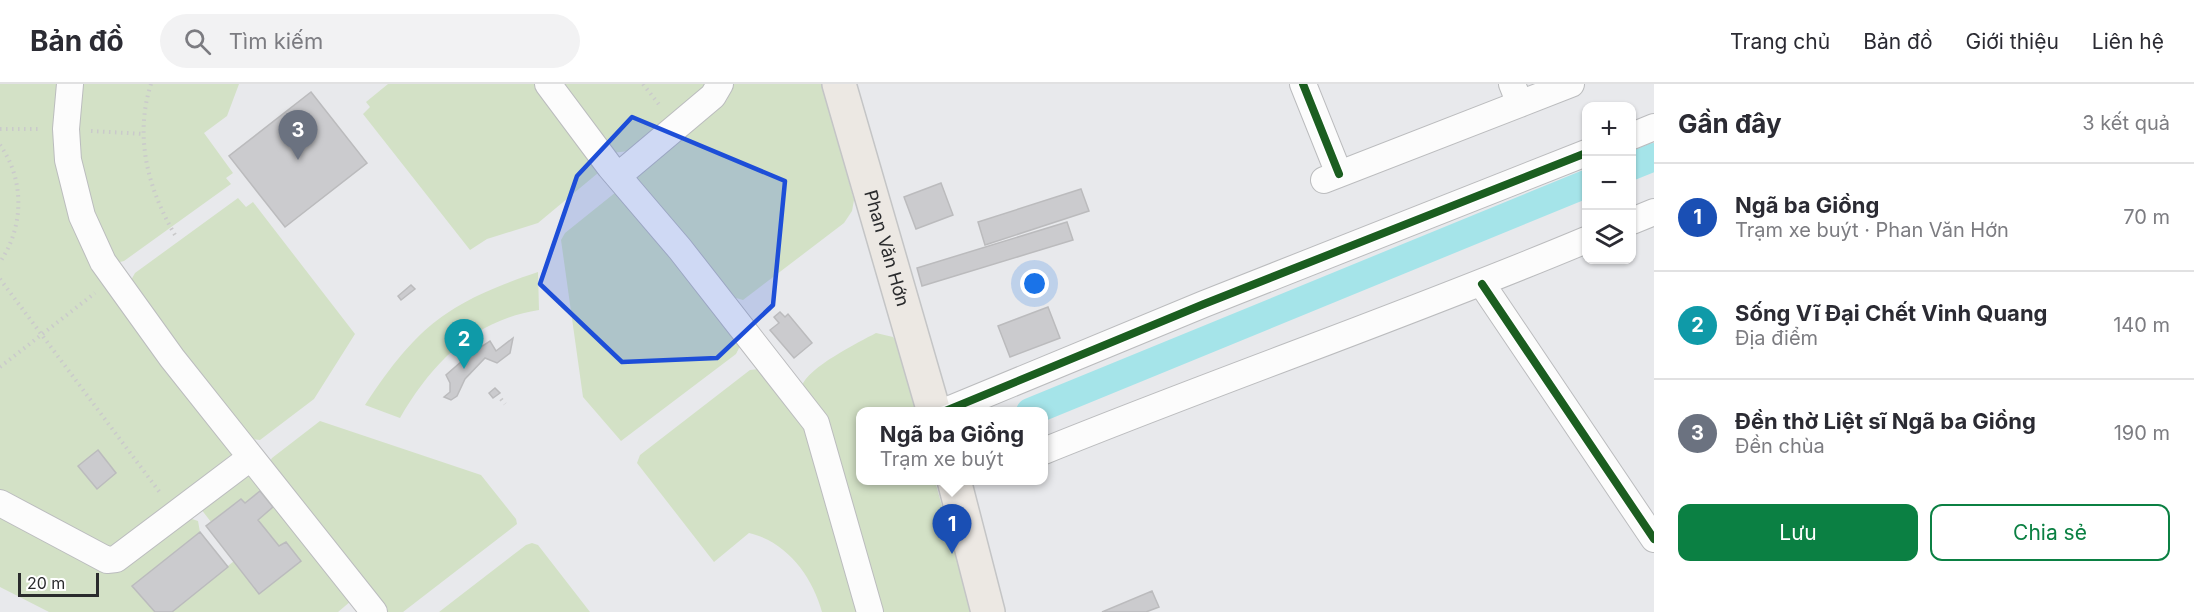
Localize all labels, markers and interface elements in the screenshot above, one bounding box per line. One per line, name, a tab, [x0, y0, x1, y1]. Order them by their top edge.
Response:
search box	[160, 14, 580, 68]
text: Bản đồ	[30, 24, 124, 58]
icon: search	[181, 25, 214, 58]
text: Tìm kiếm	[229, 28, 323, 54]
text: Trang chủ	[1730, 29, 1830, 54]
text: Bản đồ	[1863, 29, 1933, 54]
text: Giới thiệu	[1966, 29, 2059, 54]
text: Liên hệ	[2092, 29, 2164, 54]
map controls	[1582, 102, 1636, 264]
button: +	[1582, 102, 1636, 156]
text: Gần đây	[1678, 108, 1782, 139]
pin: 3	[278, 110, 318, 160]
text: 3 kết quả	[2082, 111, 2170, 135]
button: −	[1582, 156, 1636, 210]
street label: Phan Văn Hớn	[860, 188, 914, 309]
text: Ngã ba Giồng	[1735, 192, 1879, 218]
text: 1	[1693, 205, 1702, 229]
text: 70 m	[2123, 205, 2170, 229]
button: layers	[1582, 210, 1636, 264]
text: Trạm xe buýt · Phan Văn Hớn	[1735, 218, 2009, 242]
your location	[1020, 269, 1049, 298]
text: Sống Vĩ Đại Chết Vinh Quang	[1735, 300, 2048, 326]
text: 2	[1691, 313, 1704, 337]
text: 140 m	[2113, 313, 2170, 337]
pin: 2	[444, 320, 484, 369]
text: Địa điểm	[1735, 326, 1818, 350]
popup	[856, 407, 1048, 485]
text: Đền thờ Liệt sĩ Ngã ba Giồng	[1735, 408, 2036, 434]
text: Ngã ba Giồng	[880, 421, 1024, 447]
text: 3	[1691, 421, 1704, 445]
text: 190 m	[2114, 421, 2170, 445]
text: Đền chùa	[1735, 434, 1825, 458]
text: Trạm xe buýt	[880, 447, 1003, 471]
pin: 1	[932, 504, 972, 554]
button: Lưu	[1678, 504, 1918, 561]
button: Chia sẻ	[1930, 504, 2170, 561]
scale bar	[18, 570, 99, 598]
text: 20 m	[27, 573, 65, 593]

